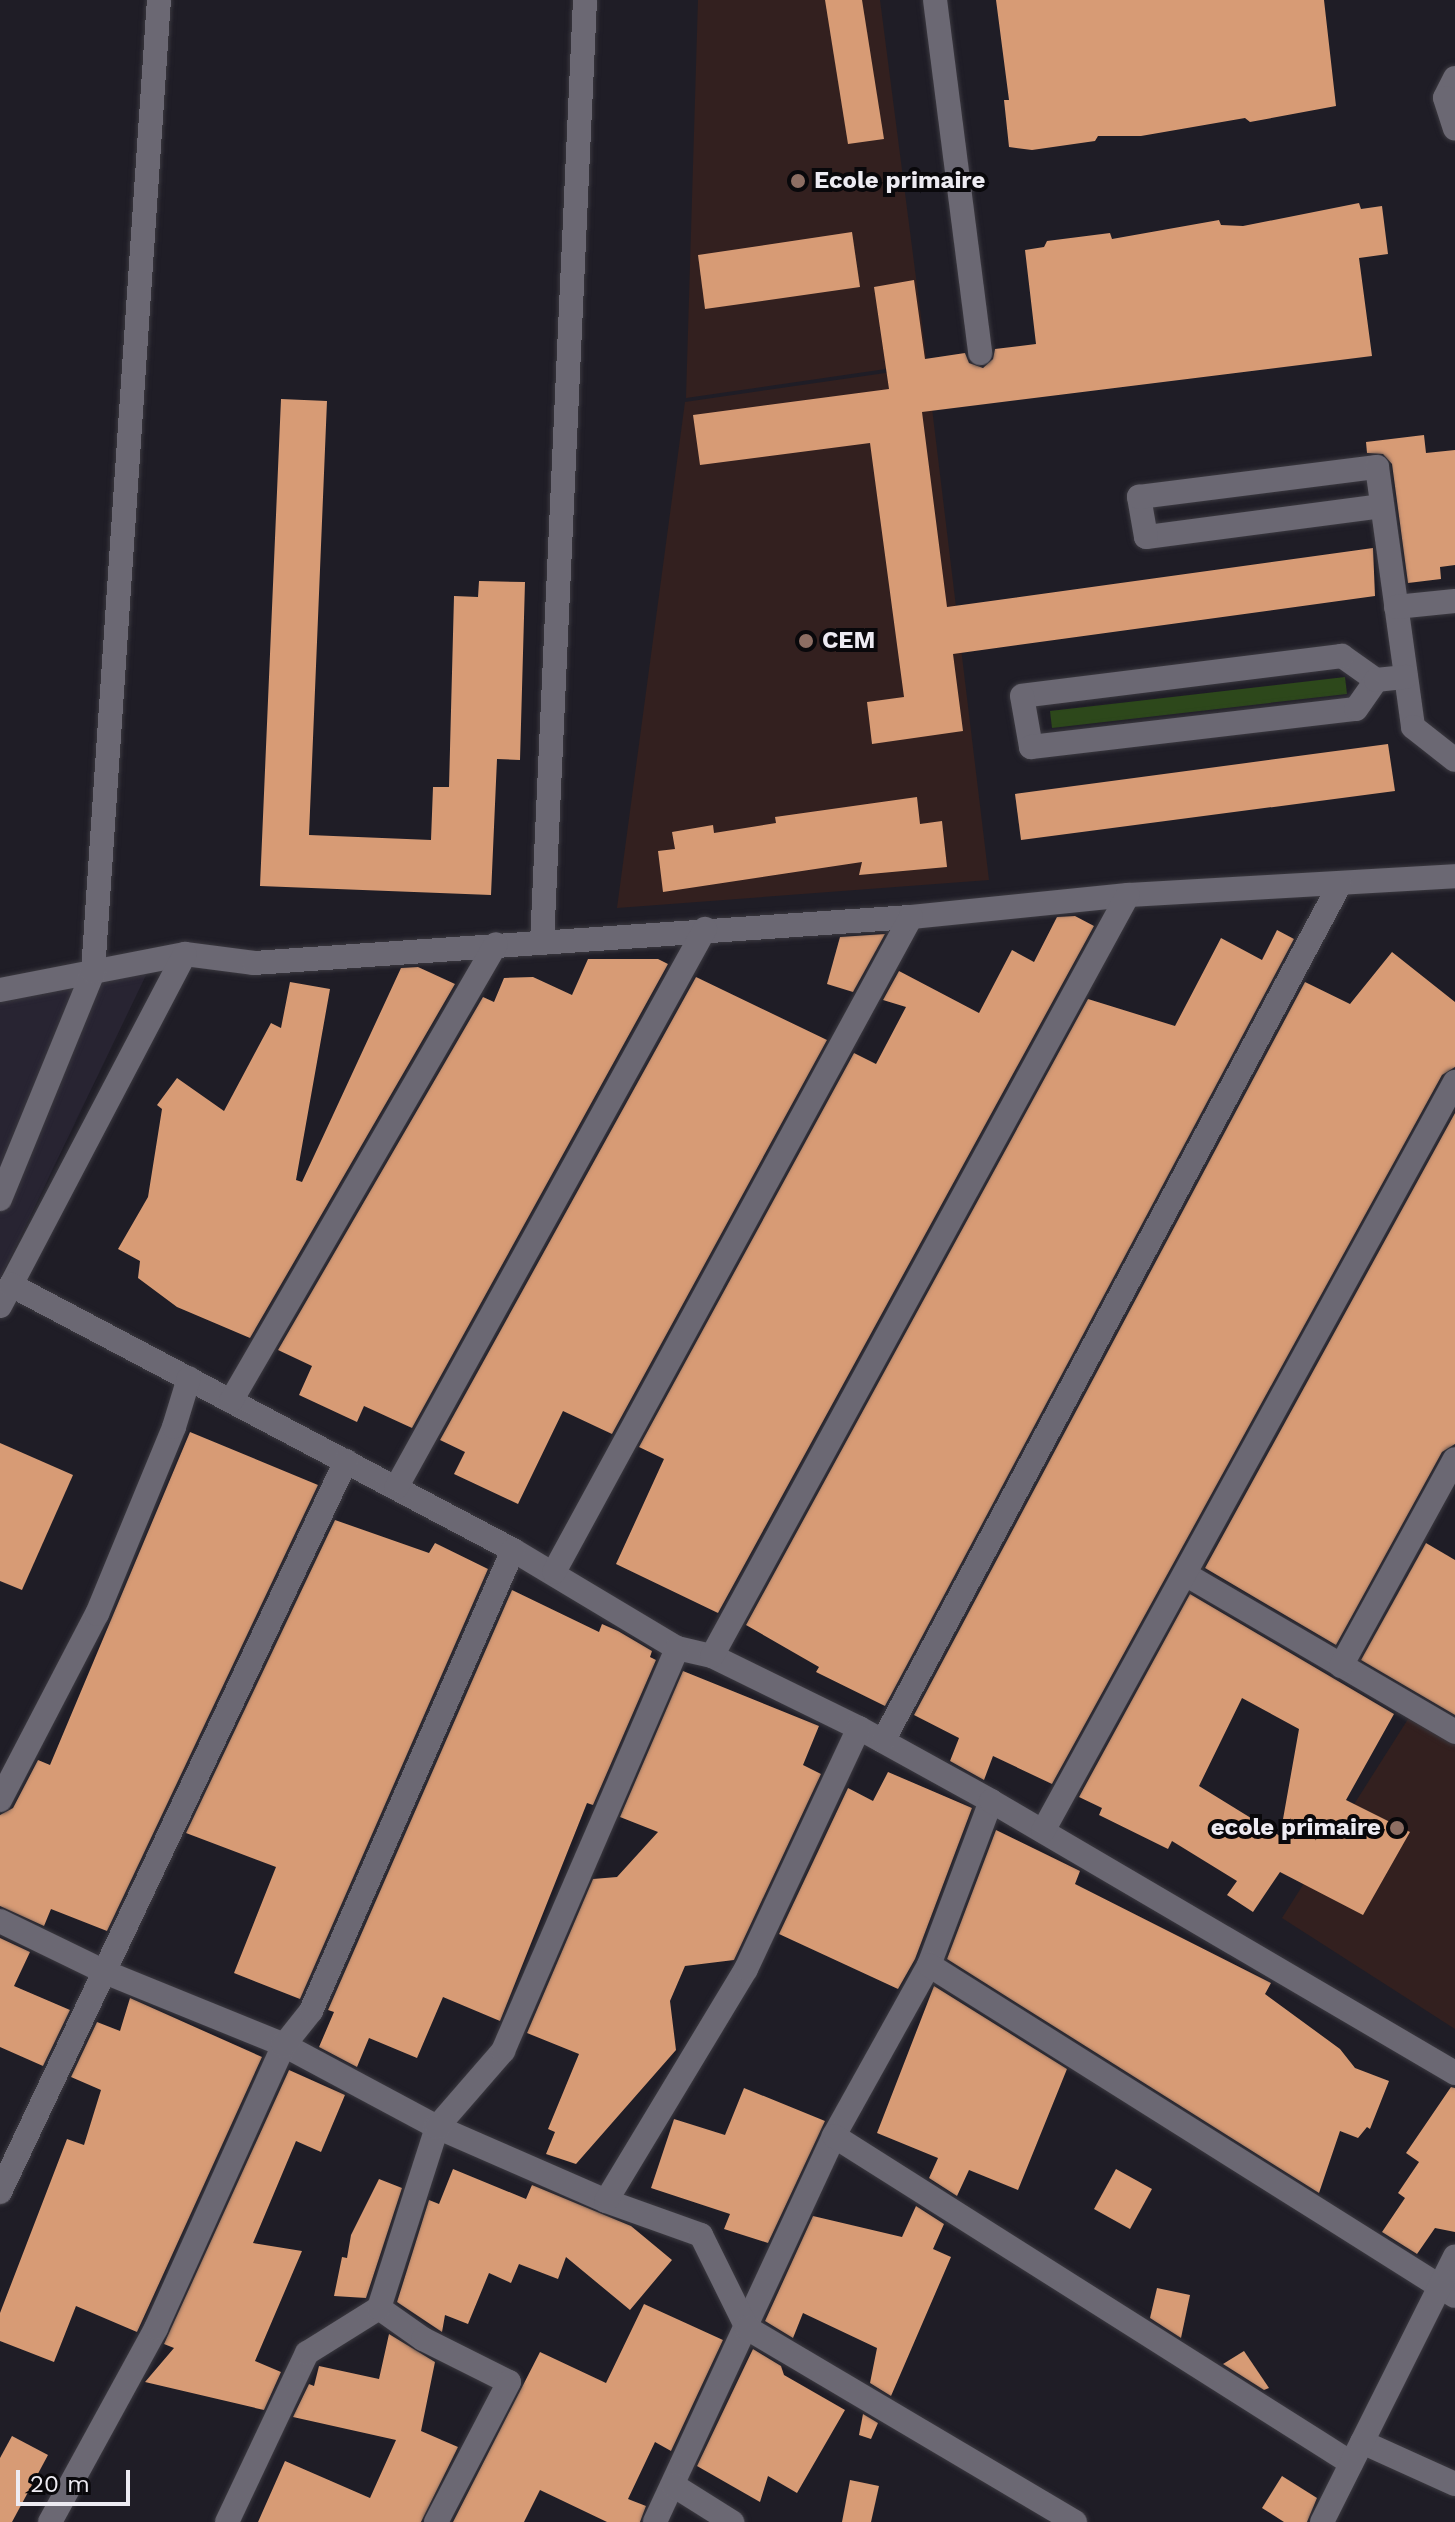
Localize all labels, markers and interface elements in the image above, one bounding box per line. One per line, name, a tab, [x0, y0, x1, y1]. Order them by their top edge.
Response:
place label: Ecole primaire	[814, 167, 985, 195]
marker: Ecole primaire	[789, 172, 807, 190]
place label: CEM	[822, 627, 875, 655]
marker: CEM	[797, 632, 815, 650]
place label: ecole primaire	[1211, 1814, 1381, 1842]
marker: ecole primaire	[1388, 1819, 1406, 1837]
scale bar	[20, 2454, 134, 2504]
text: 20 m	[30, 2470, 90, 2498]

